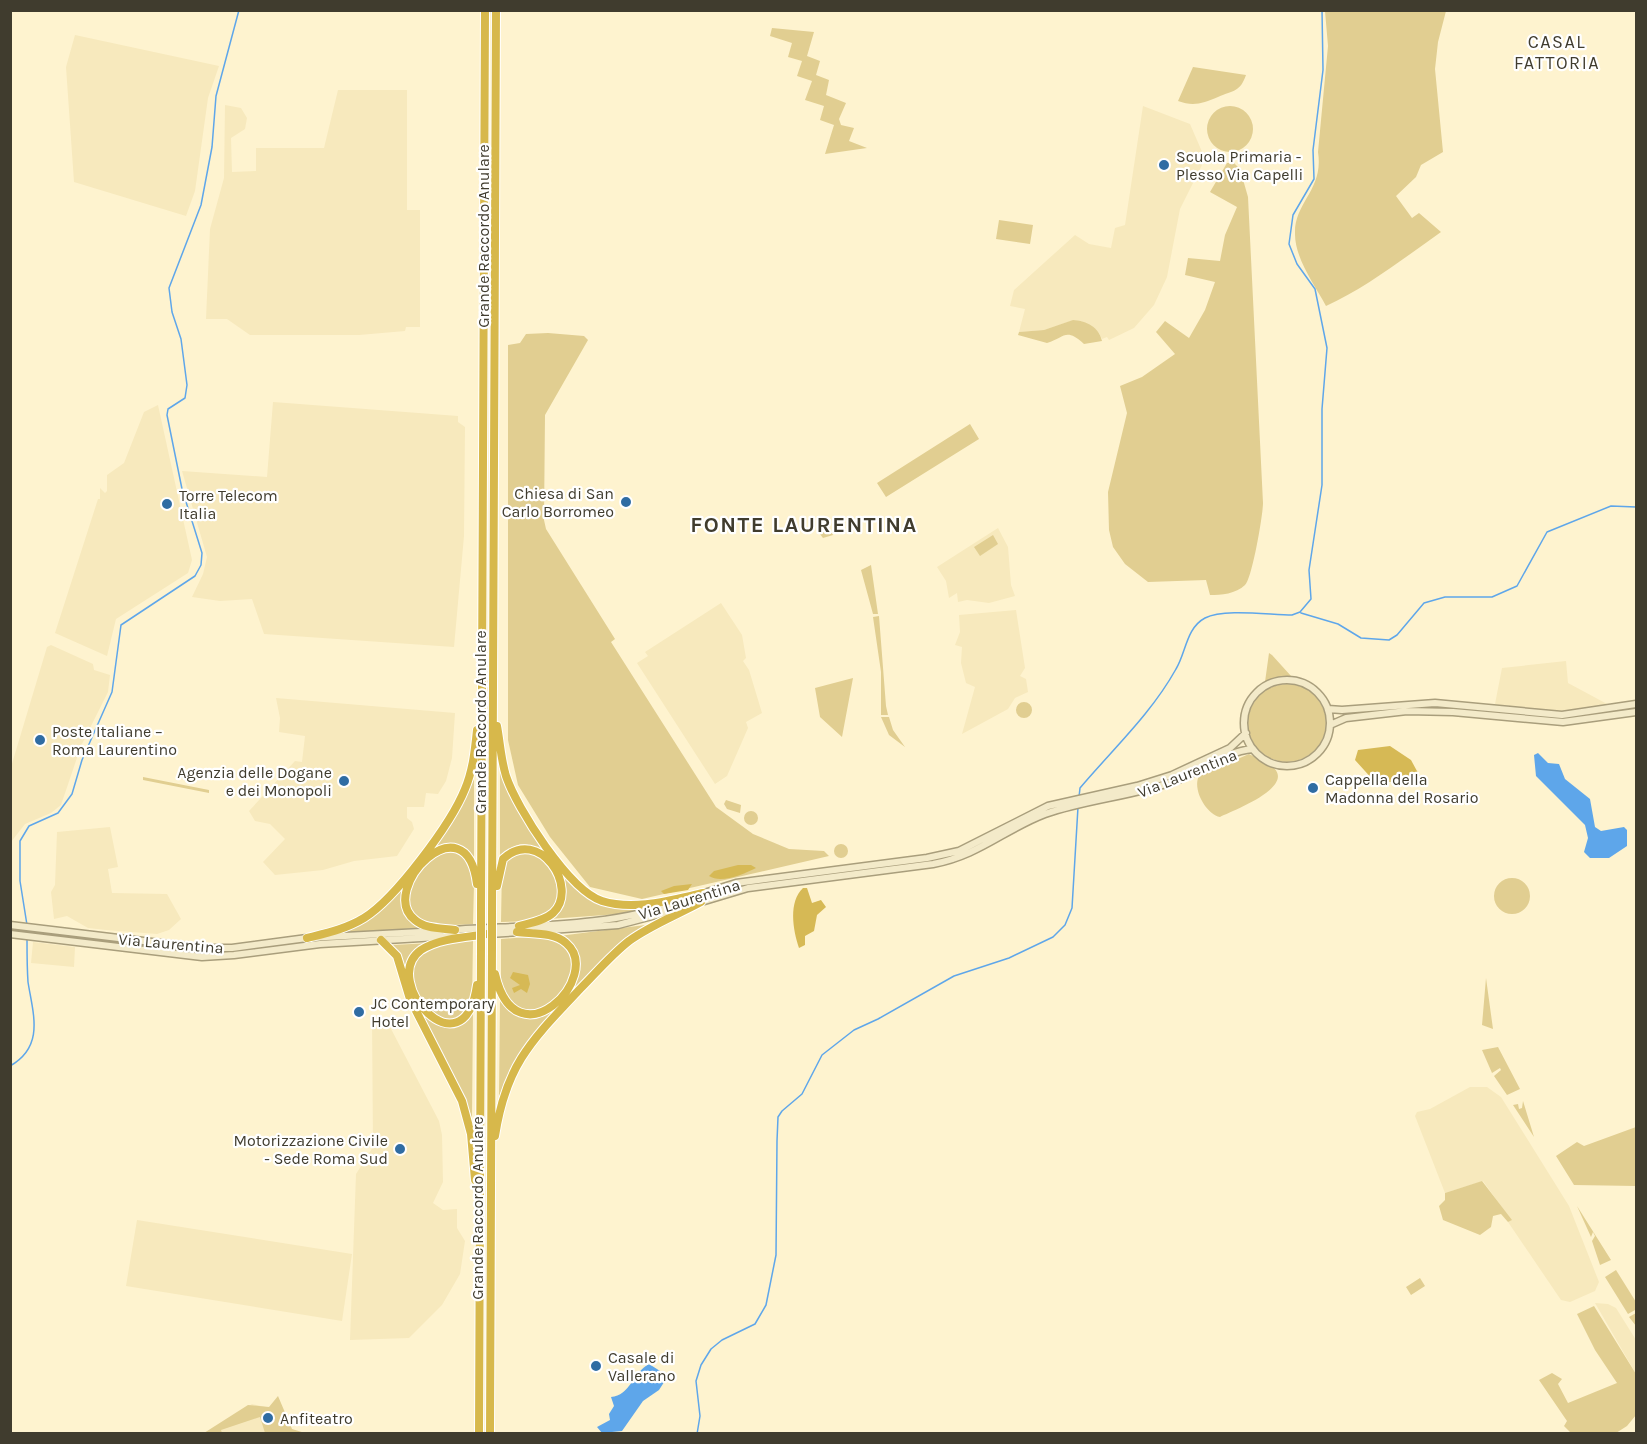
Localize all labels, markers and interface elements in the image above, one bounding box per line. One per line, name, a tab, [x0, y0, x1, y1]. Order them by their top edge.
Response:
district label: CASAL FATTORIA	[1514, 31, 1600, 74]
street label: Grande Raccordo Anulare	[474, 144, 493, 328]
place label: Scuola Primaria - Plesso Via Capelli	[1176, 147, 1303, 184]
marker: Scuola Primaria - Plesso Via Capelli	[1157, 158, 1171, 172]
place label: Chiesa di San Carlo Borromeo	[502, 484, 614, 521]
place label: Torre Telecom Italia	[179, 486, 278, 523]
marker: Chiesa di San Carlo Borromeo	[619, 495, 633, 509]
marker: Torre Telecom Italia	[160, 497, 174, 511]
district label: FONTE LAURENTINA	[690, 512, 918, 538]
street label: Grande Raccordo Anulare	[471, 630, 490, 814]
place label: Poste Italiane – Roma Laurentino	[52, 722, 177, 759]
marker: Poste Italiane – Roma Laurentino	[33, 733, 47, 747]
street label: Via Laurentina	[1135, 745, 1240, 802]
place label: Agenzia delle Dogane e dei Monopoli	[177, 763, 332, 800]
place label: Cappella della Madonna del Rosario	[1325, 770, 1479, 807]
marker: Agenzia delle Dogane e dei Monopoli	[337, 774, 351, 788]
marker: Cappella della Madonna del Rosario	[1306, 781, 1320, 795]
street label: Via Laurentina	[636, 875, 742, 924]
street label: Via Laurentina	[118, 929, 224, 958]
place label: JC Contemporary Hotel	[371, 994, 495, 1031]
marker: JC Contemporary Hotel	[352, 1005, 366, 1019]
street label: Grande Raccordo Anulare	[468, 1116, 487, 1300]
place label: Motorizzazione Civile - Sede Roma Sud	[234, 1131, 388, 1168]
marker: Motorizzazione Civile - Sede Roma Sud	[393, 1142, 407, 1156]
place label: Casale di Vallerano	[608, 1348, 675, 1385]
marker: Casale di Vallerano	[589, 1359, 603, 1373]
place label: Anfiteatro	[280, 1409, 353, 1428]
marker: Anfiteatro	[261, 1411, 275, 1425]

